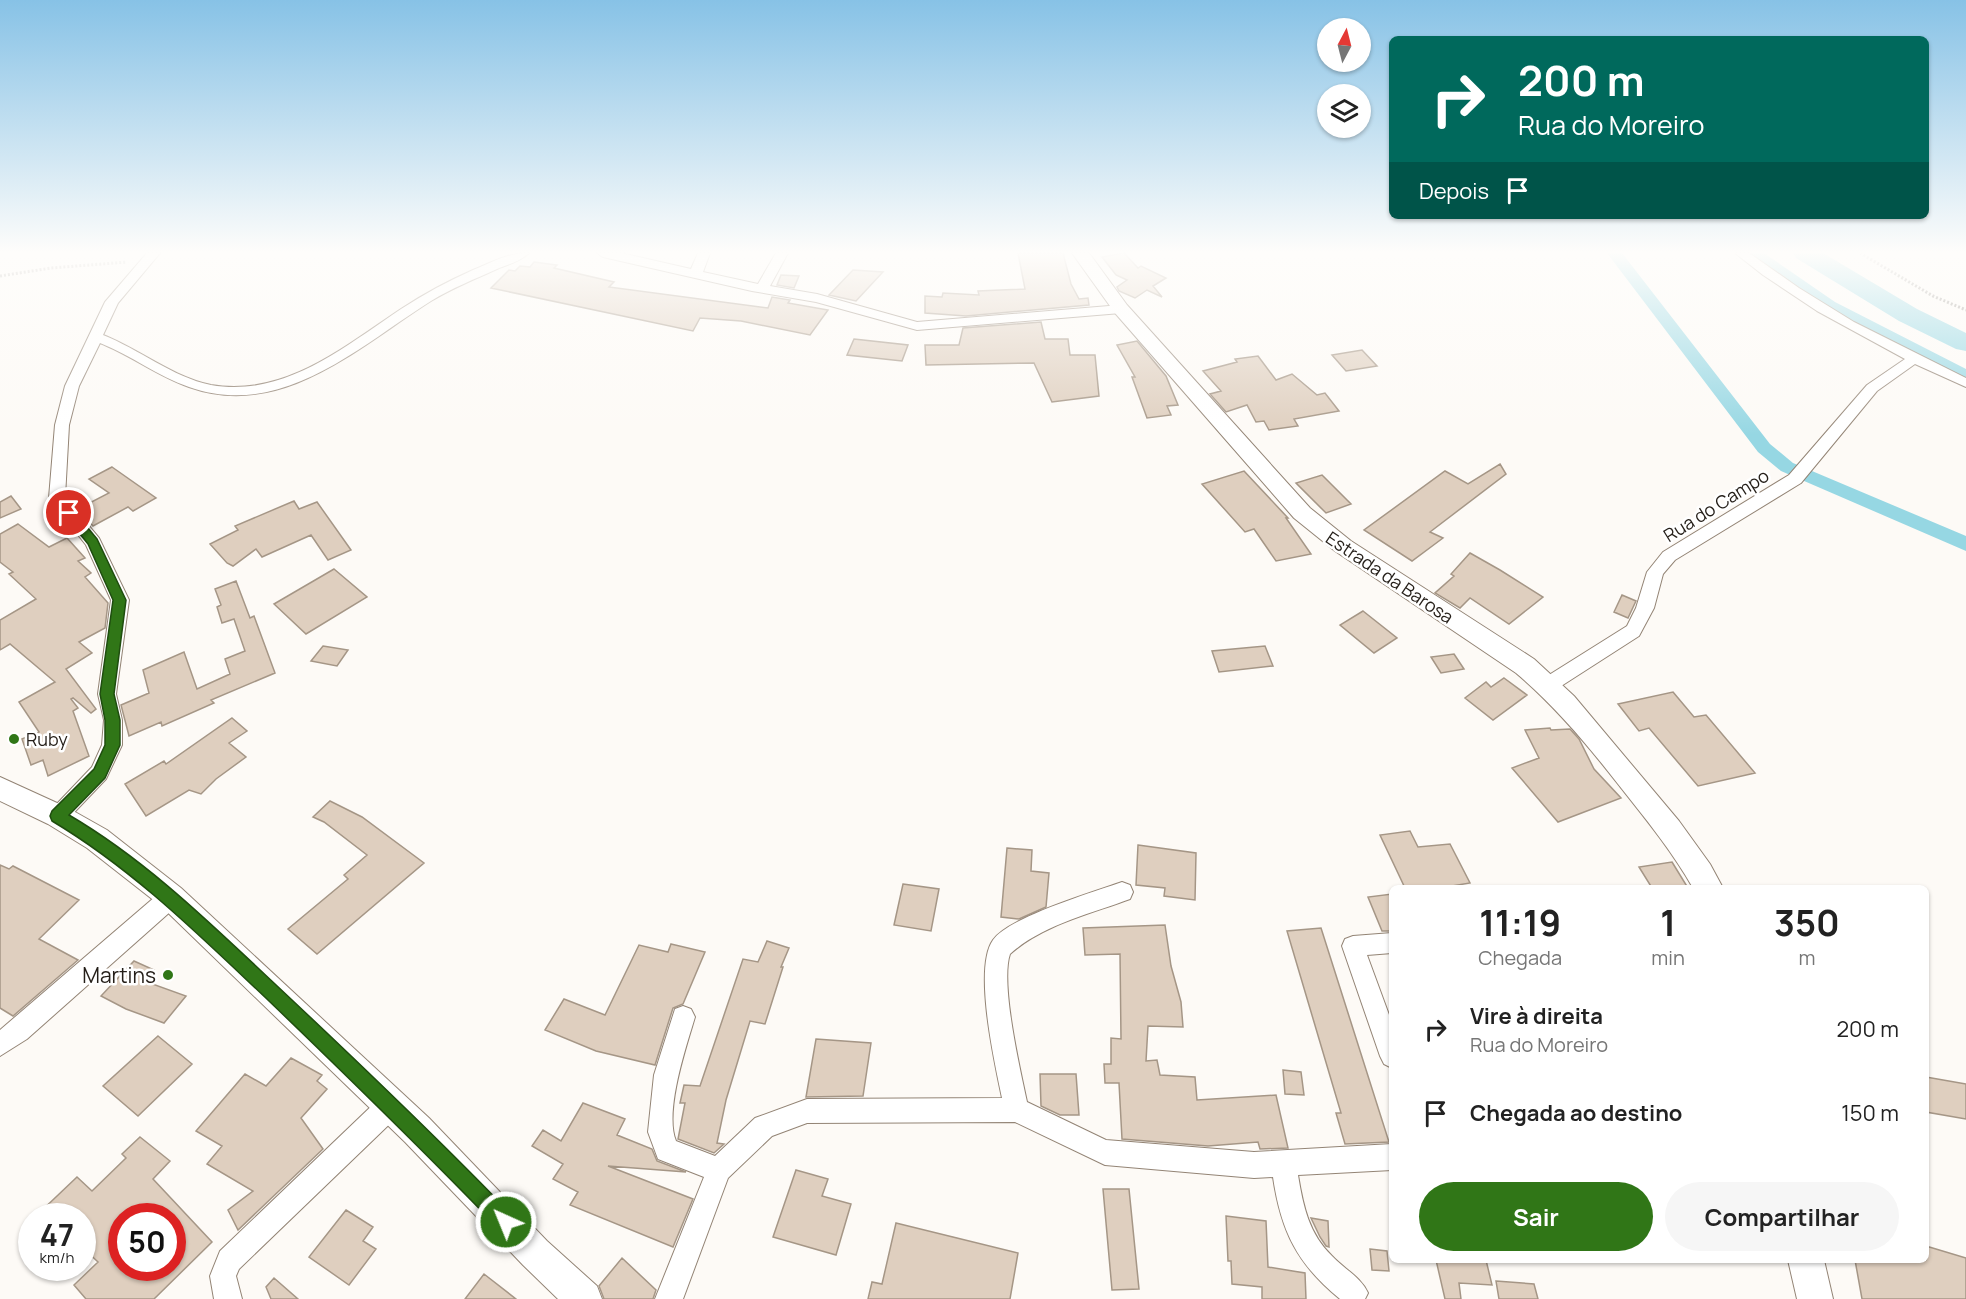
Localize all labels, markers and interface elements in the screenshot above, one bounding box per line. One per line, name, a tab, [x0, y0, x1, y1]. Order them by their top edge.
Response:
north arrow	[1317, 18, 1371, 72]
map controls	[1317, 18, 1371, 138]
text: 200 m	[1518, 51, 1644, 109]
icon: right	[1419, 60, 1497, 138]
button: layers	[1317, 84, 1371, 138]
text: Rua do Moreiro	[1518, 106, 1704, 143]
icon: arrive	[1501, 174, 1534, 207]
text: Depois	[1419, 176, 1489, 206]
street label: Rua do Campo	[1659, 463, 1773, 547]
pin	[43, 487, 94, 538]
icon: arrive	[52, 496, 85, 529]
street label: Estrada da Barosa	[1322, 525, 1458, 629]
place label: Ruby	[26, 727, 68, 751]
marker: Ruby	[7, 732, 21, 746]
text: 11:19	[1479, 898, 1561, 947]
text: 1	[1660, 898, 1676, 947]
text: 350	[1774, 898, 1840, 947]
text: Chegada	[1478, 944, 1562, 971]
text: min	[1651, 944, 1685, 971]
text: m	[1798, 944, 1815, 971]
place label: Martins	[82, 961, 156, 989]
marker: Martins	[161, 968, 175, 982]
text: Vire à direita	[1470, 1001, 1603, 1031]
icon: right	[1419, 1013, 1452, 1046]
text: 200 m	[1837, 1014, 1899, 1044]
text: Rua do Moreiro	[1470, 1031, 1608, 1058]
icon: arrive	[1419, 1097, 1452, 1130]
text: Chegada ao destino	[1470, 1098, 1682, 1128]
text: 150 m	[1841, 1098, 1899, 1128]
button: Sair	[1419, 1182, 1653, 1251]
button: Compartilhar	[1665, 1182, 1899, 1251]
position arrow	[474, 1190, 538, 1254]
speed limit sign: 50	[108, 1203, 186, 1281]
text: 47	[40, 1214, 74, 1255]
text: km/h	[40, 1247, 74, 1268]

